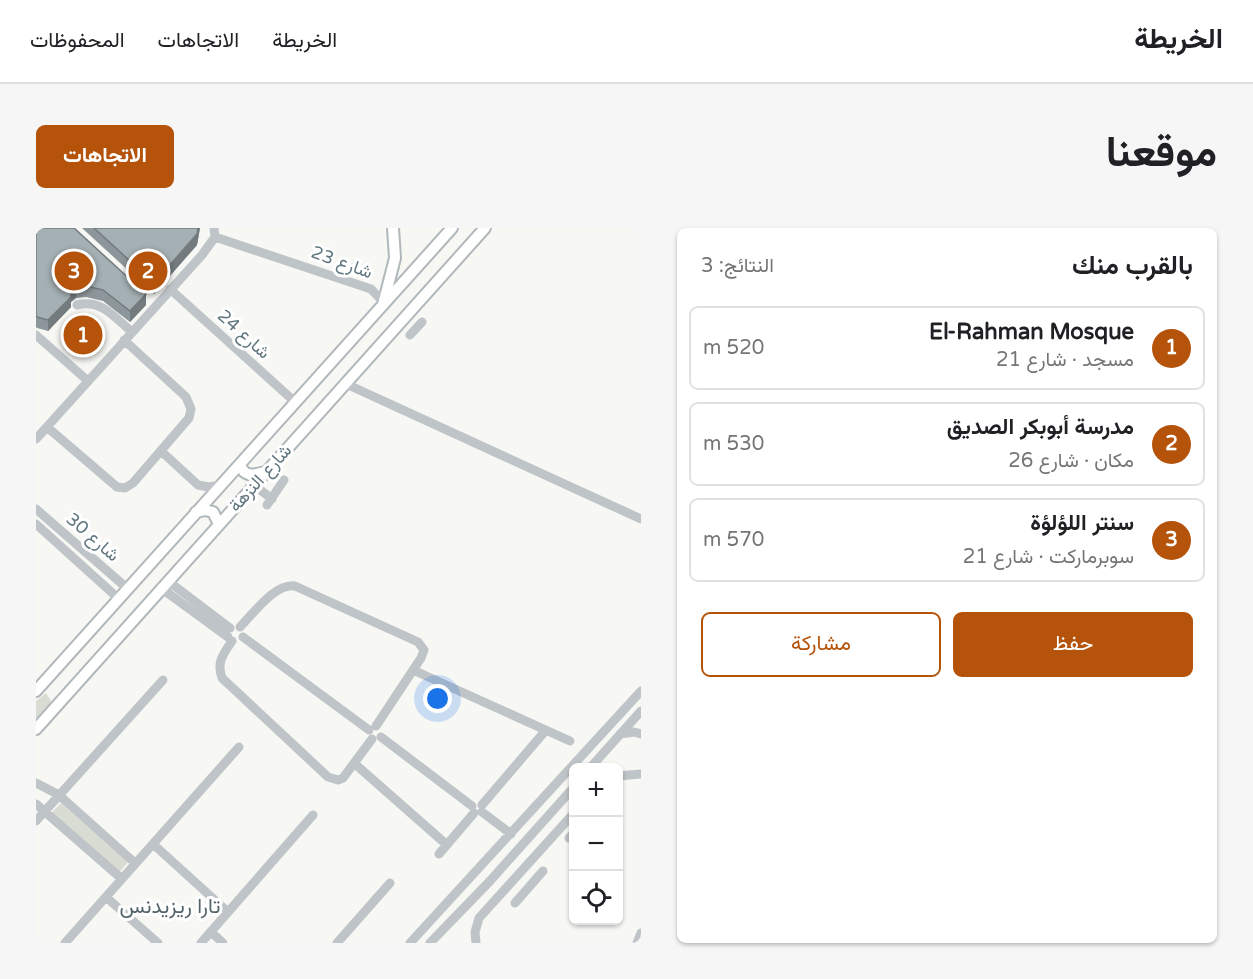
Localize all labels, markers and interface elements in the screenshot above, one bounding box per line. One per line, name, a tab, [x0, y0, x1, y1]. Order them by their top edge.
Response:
text: الخريطة	[1134, 22, 1223, 56]
text: المحفوظات	[30, 28, 125, 53]
text: الاتجاهات	[158, 28, 239, 53]
text: الخريطة	[272, 28, 337, 53]
button: الاتجاهات	[36, 125, 174, 188]
text: موقعنا	[1106, 127, 1217, 178]
street label: شارع 23	[308, 241, 376, 284]
pin: 3	[54, 248, 93, 294]
pin: 2	[128, 248, 168, 294]
text: بالقرب منك	[1072, 250, 1193, 281]
text: النتائج: 3	[701, 254, 774, 278]
street label: شارع 24	[212, 305, 275, 364]
pin: 1	[64, 312, 102, 358]
text: El-Rahman Mosque	[929, 319, 1134, 345]
text: 520 m	[703, 336, 764, 360]
text: 1	[1165, 336, 1178, 360]
text: مسجد · شارع 21	[996, 348, 1134, 372]
text: مدرسة أبوبكر الصديق	[947, 414, 1134, 440]
text: 530 m	[703, 432, 764, 456]
text: 2	[1165, 432, 1178, 456]
street label: شارع النزهة	[224, 440, 297, 517]
text: مكان · شارع 26	[1008, 449, 1134, 473]
street label: شارع 30	[61, 508, 124, 567]
text: سنتر اللؤلؤة	[1030, 510, 1134, 536]
text: 570 m	[703, 528, 764, 552]
text: 3	[1165, 528, 1178, 552]
text: سوبرماركت · شارع 21	[963, 545, 1134, 569]
button: مشاركة	[701, 612, 941, 677]
button: حفظ	[953, 612, 1193, 677]
your location	[423, 684, 452, 713]
map controls	[569, 763, 623, 925]
button: +	[569, 763, 623, 817]
button: −	[569, 817, 623, 871]
button: locate	[569, 871, 623, 925]
district label: تارا ريزيدنس	[120, 894, 220, 919]

